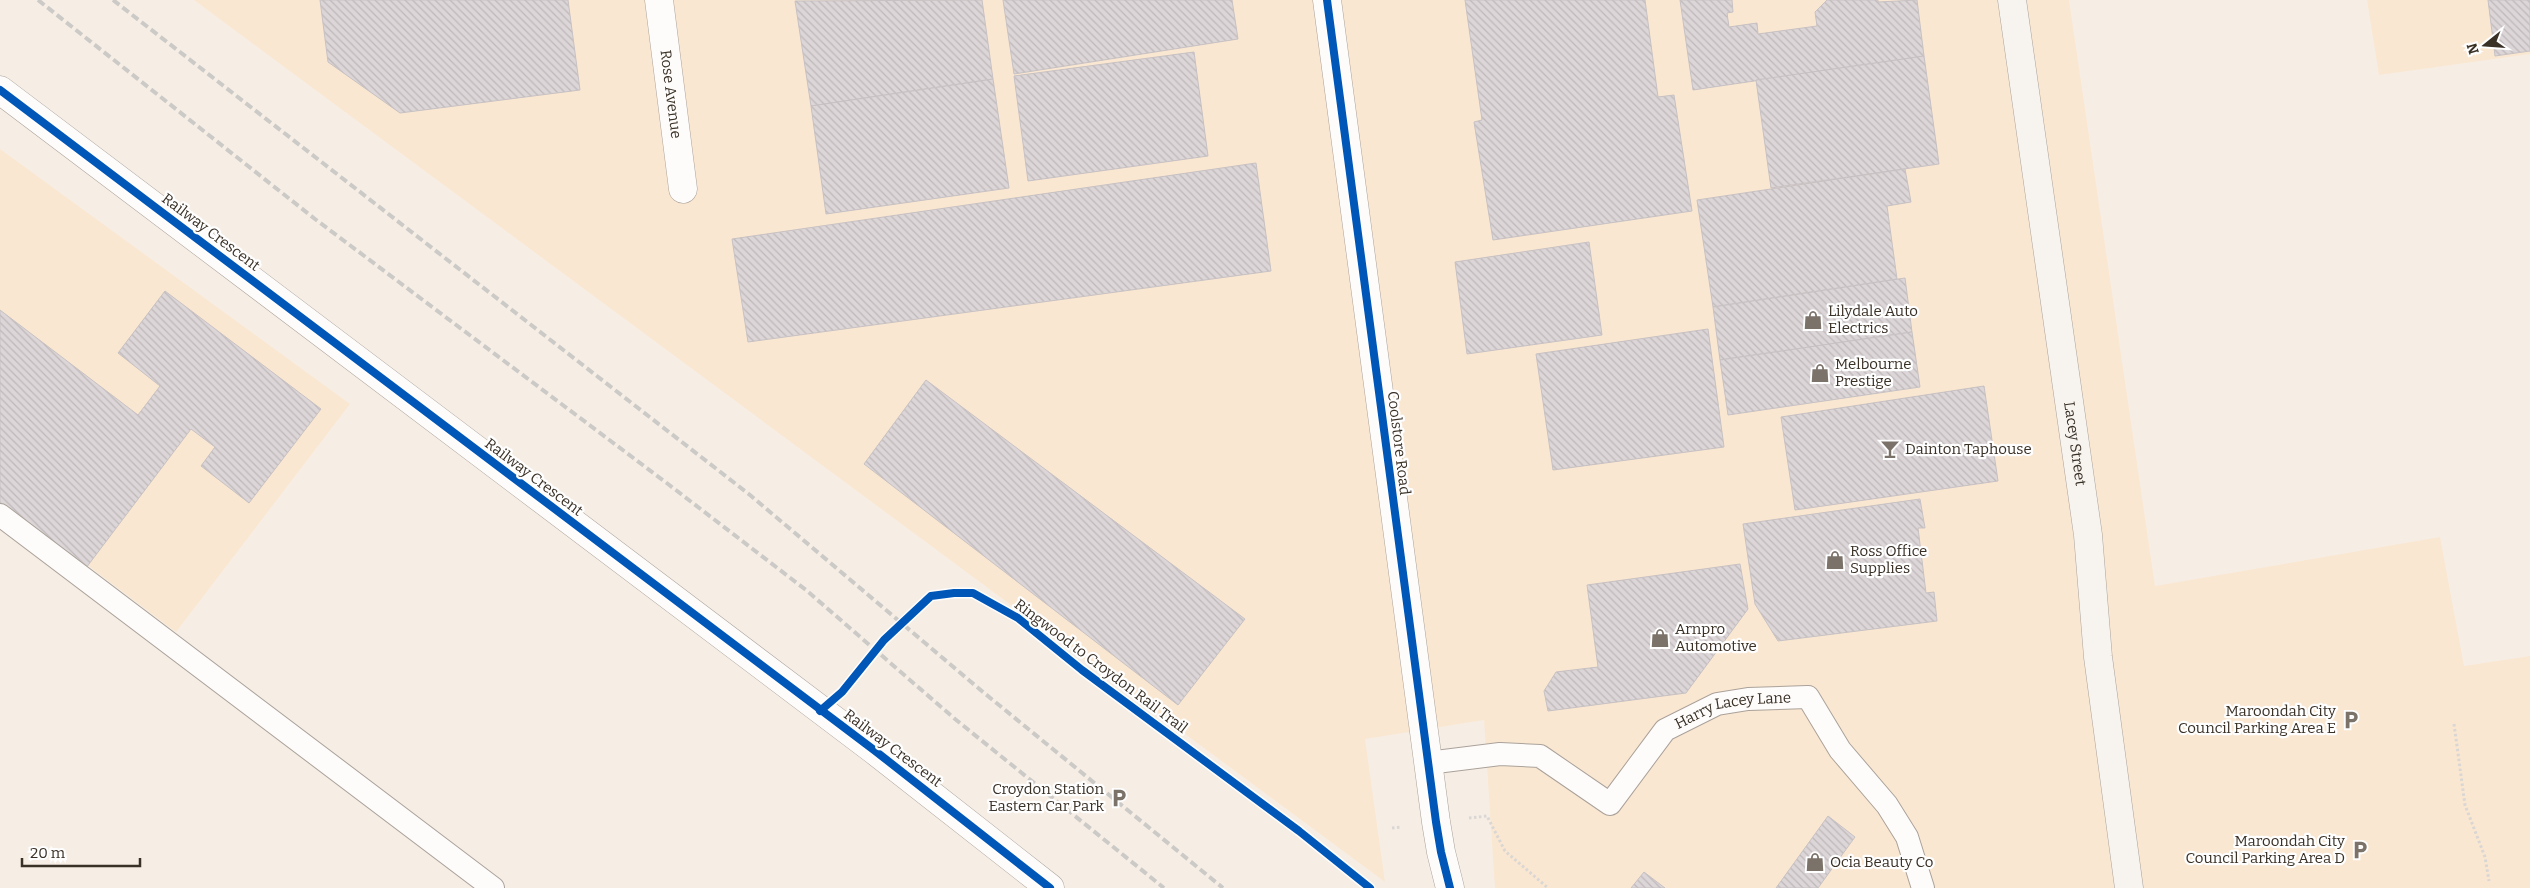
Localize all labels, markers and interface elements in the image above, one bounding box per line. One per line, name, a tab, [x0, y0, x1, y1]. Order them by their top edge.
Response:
north arrow	[2460, 20, 2510, 70]
text: N	[2463, 41, 2483, 56]
street label: Rose Avenue	[656, 49, 686, 140]
street label: Railway Crescent	[158, 189, 264, 275]
place label: Lilydale Auto Electrics	[1828, 302, 1918, 337]
shop icon: Lilydale Auto Electrics	[1802, 309, 1824, 331]
place label: Melbourne Prestige	[1835, 355, 1911, 390]
shop icon: Melbourne Prestige	[1809, 362, 1831, 384]
street label: Coolstore Road	[1384, 390, 1414, 496]
street label: Lacey Street	[2060, 400, 2090, 487]
street label: Railway Crescent	[481, 434, 587, 520]
bar icon: Dainton Taphouse	[1879, 438, 1901, 460]
place label: Dainton Taphouse	[1905, 440, 2032, 458]
place label: Ross Office Supplies	[1850, 542, 1927, 577]
shop icon: Ross Office Supplies	[1824, 549, 1846, 571]
street label: Ringwood to Croydon Rail Trail	[1011, 595, 1191, 737]
place label: Arnpro Automotive	[1675, 620, 1757, 655]
shop icon: Arnpro Automotive	[1649, 627, 1671, 649]
street label: Harry Lacey Lane	[1672, 689, 1791, 733]
place label: Maroondah City Council Parking Area E	[2178, 702, 2336, 737]
street label: Railway Crescent	[840, 705, 946, 791]
parking icon: Maroondah City Council Parking Area E	[2340, 709, 2362, 731]
place label: Croydon Station Eastern Car Park	[988, 780, 1104, 815]
parking icon: Croydon Station Eastern Car Park	[1108, 787, 1130, 809]
place label: Maroondah City Council Parking Area D	[2186, 832, 2345, 867]
scale bar	[22, 836, 140, 868]
parking icon: Maroondah City Council Parking Area D	[2349, 839, 2371, 861]
text: 20 m	[30, 844, 66, 862]
shop icon: Ocia Beauty Co	[1804, 851, 1826, 873]
place label: Ocia Beauty Co	[1830, 853, 1933, 871]

